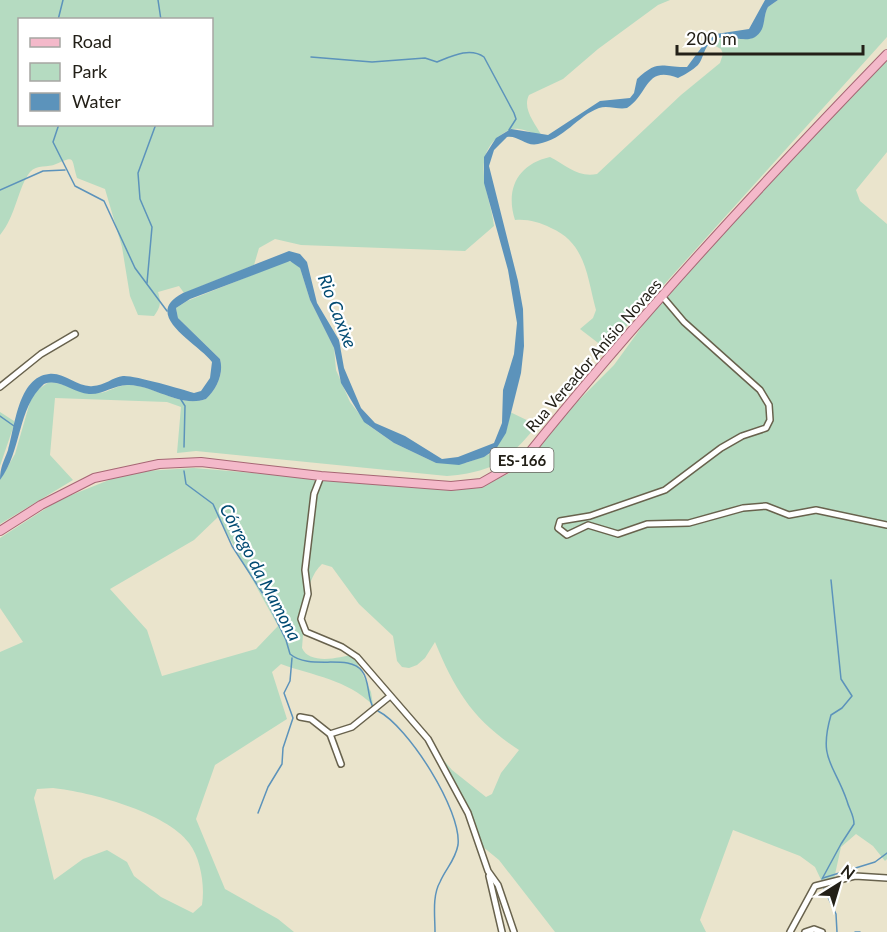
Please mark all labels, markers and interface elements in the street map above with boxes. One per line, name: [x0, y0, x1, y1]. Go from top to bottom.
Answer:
legend: [18, 18, 213, 126]
scale bar: [677, 18, 863, 56]
text: 200 m: [686, 27, 737, 49]
text: Road: [72, 30, 112, 52]
text: Park: [72, 60, 108, 82]
text: Water: [72, 90, 121, 112]
water label: Rio Caxixe: [314, 271, 362, 351]
street label: Rua Vereador Anísio Novaes: [521, 274, 665, 436]
road number: ES-166: [490, 448, 554, 472]
water label: Córrego da Mamona: [215, 499, 307, 645]
north arrow: [809, 854, 869, 914]
text: N: [838, 860, 859, 883]

